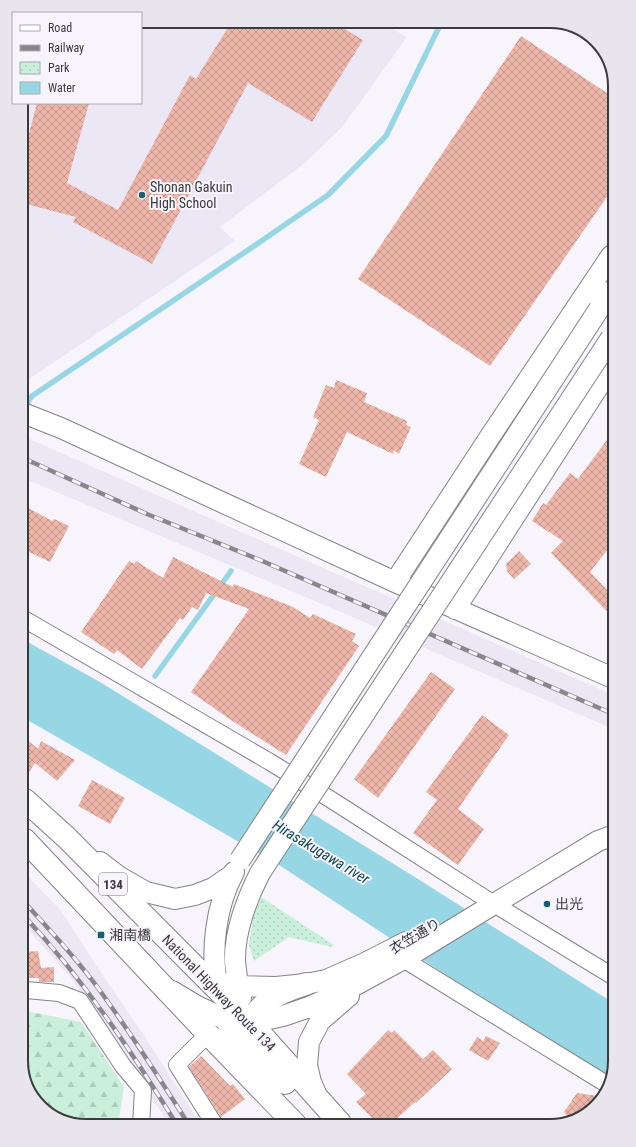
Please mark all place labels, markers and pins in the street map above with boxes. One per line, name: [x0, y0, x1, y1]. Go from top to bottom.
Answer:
place label: Shonan Gakuin High School: [150, 179, 233, 211]
marker: Shonan Gakuin High School: [137, 190, 147, 200]
place label: 出光: [555, 896, 583, 912]
marker: 出光: [542, 899, 552, 909]
place label: 湘南橋: [109, 927, 151, 943]
marker: 湘南橋: [96, 930, 106, 940]

